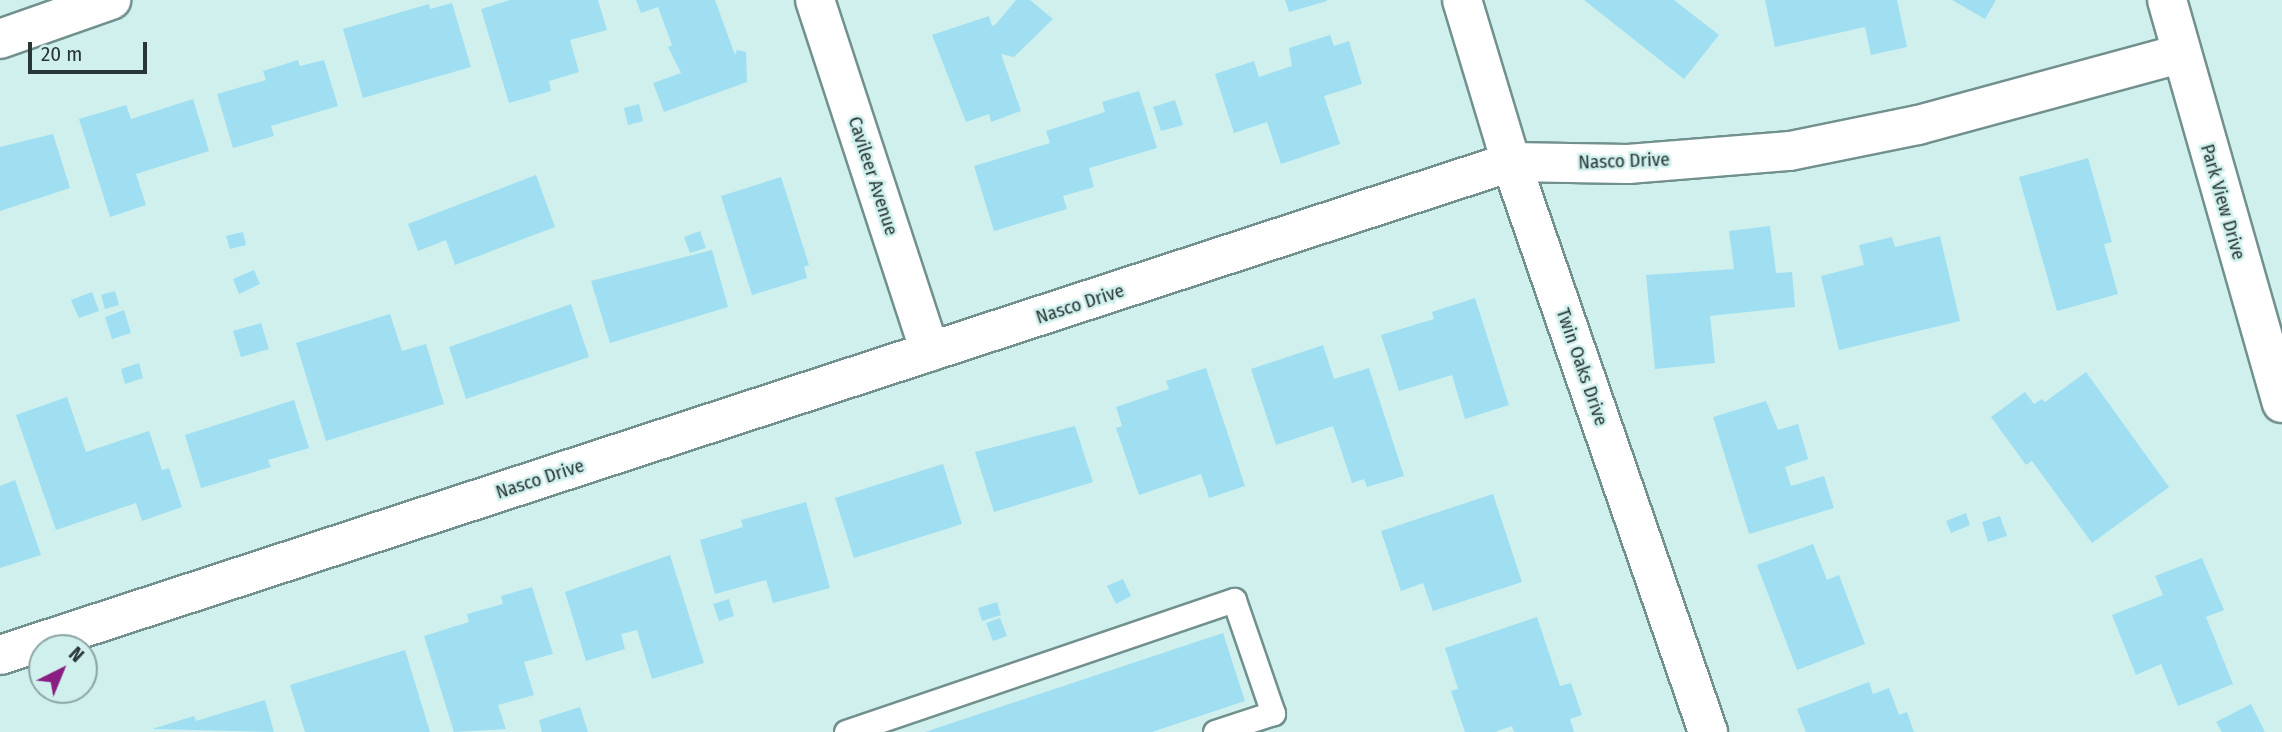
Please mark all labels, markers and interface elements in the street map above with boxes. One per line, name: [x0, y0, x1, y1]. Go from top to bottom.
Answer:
scale bar: [32, 28, 150, 72]
text: 20 m: [41, 41, 82, 67]
street label: Cavileer Avenue: [843, 114, 903, 238]
street label: Park View Drive: [2196, 142, 2250, 262]
street label: Nasco Drive: [1578, 148, 1670, 174]
street label: Nasco Drive: [1033, 279, 1127, 329]
street label: Twin Oaks Drive: [1551, 305, 1613, 429]
street label: Nasco Drive: [493, 454, 587, 504]
north arrow: [28, 634, 98, 704]
text: N: [64, 642, 88, 667]

